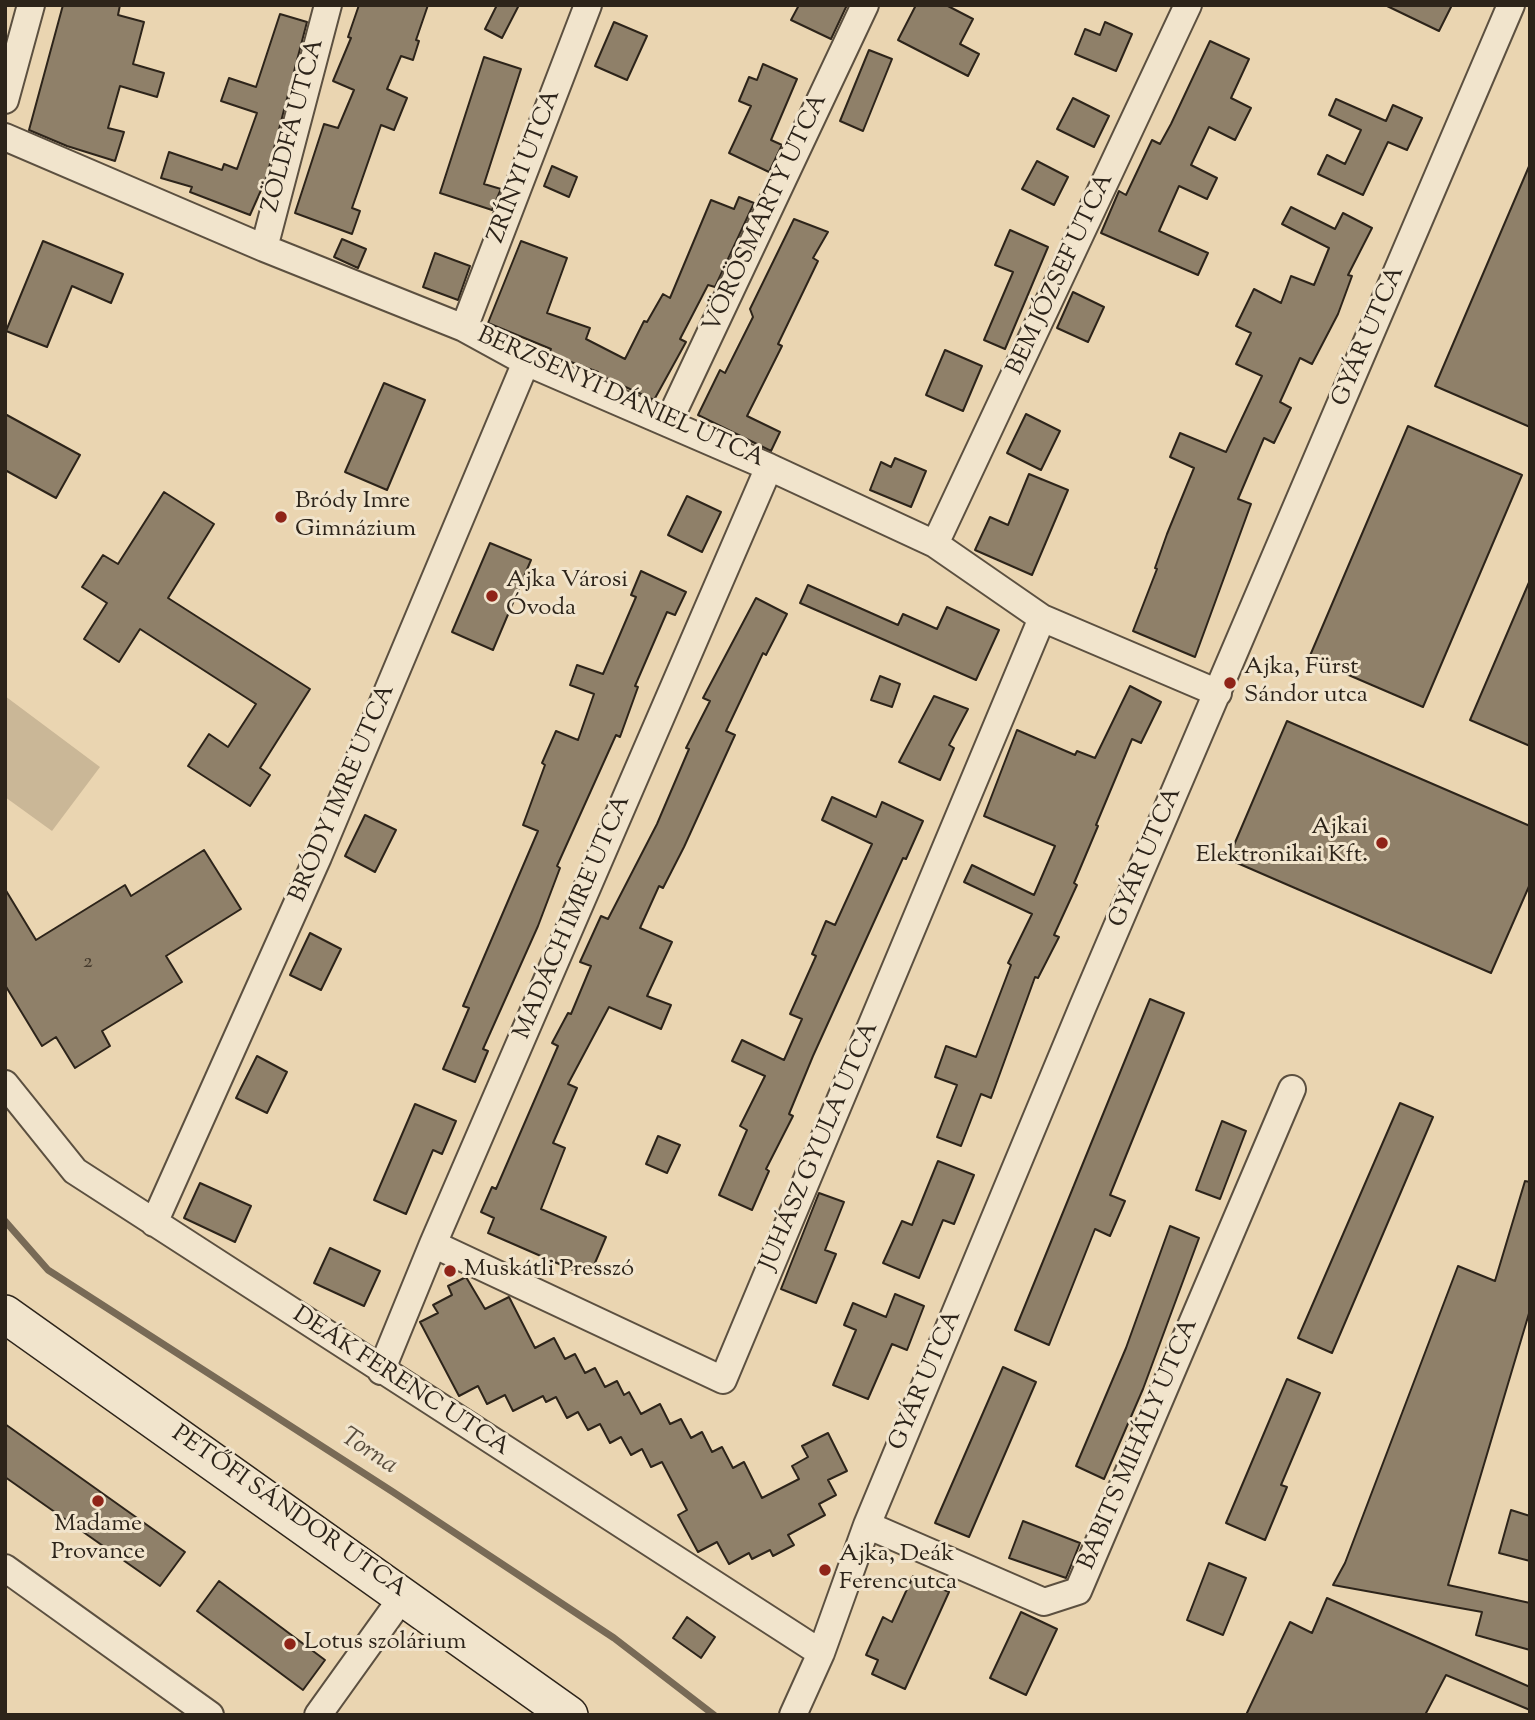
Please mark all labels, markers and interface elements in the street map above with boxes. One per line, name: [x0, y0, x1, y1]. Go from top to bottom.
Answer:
street label: ZÖLDFA UTCA: [258, 36, 332, 216]
street label: ZRÍNYI UTCA: [484, 86, 568, 248]
street label: VÖRÖSMARTY UTCA: [699, 90, 835, 338]
street label: BEM JÓZSEF UTCA: [1003, 170, 1121, 380]
street label: GYÁR UTCA: [1328, 263, 1412, 411]
street label: BERZSENYI DÁNIEL UTCA: [472, 323, 768, 475]
place label: Bródy Imre Gimnázium: [295, 489, 416, 545]
marker: Bródy Imre Gimnázium: [273, 509, 289, 525]
place label: Ajka Városi Óvoda: [506, 568, 628, 624]
marker: Ajka Városi Óvoda: [484, 588, 500, 604]
place label: Ajka, Fürst Sándor utca: [1244, 655, 1368, 711]
marker: Ajka, Fürst Sándor utca: [1222, 675, 1238, 691]
street label: BRÓDY IMRE UTCA: [285, 681, 403, 907]
street label: GYÁR UTCA: [1105, 784, 1189, 932]
street label: MADÁCH IMRE UTCA: [510, 792, 638, 1044]
place label: Ajkai Elektronikai Kft.: [1196, 815, 1368, 871]
marker: Ajkai Elektronikai Kft.: [1374, 835, 1390, 851]
house number: 2: [83, 950, 93, 976]
street label: JUHÁSZ GYULA UTCA: [756, 1018, 886, 1276]
place label: Muskátli Presszó: [464, 1257, 634, 1285]
marker: Muskátli Presszó: [442, 1263, 458, 1279]
street label: DEÁK FERENC UTCA: [286, 1302, 514, 1464]
street label: GYÁR UTCA: [885, 1307, 969, 1455]
street label: BABITS MIHÁLY UTCA: [1074, 1315, 1206, 1575]
street label: PETŐFI SÁNDOR UTCA: [165, 1421, 411, 1605]
water label: Torna: [333, 1423, 403, 1483]
marker: Madame Provance: [90, 1493, 106, 1509]
place label: Madame Provance: [51, 1512, 145, 1568]
place label: Ajka, Deák Ferenc utca: [839, 1542, 957, 1598]
marker: Ajka, Deák Ferenc utca: [817, 1562, 833, 1578]
place label: Lotus szolárium: [304, 1630, 466, 1658]
marker: Lotus szolárium: [282, 1636, 298, 1652]

